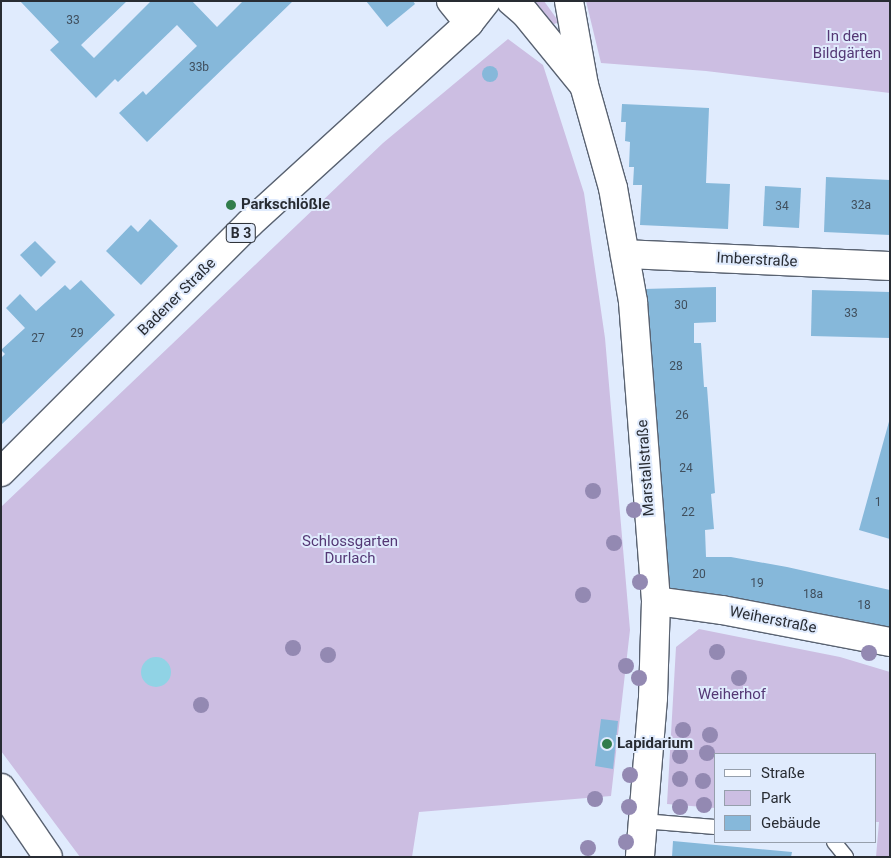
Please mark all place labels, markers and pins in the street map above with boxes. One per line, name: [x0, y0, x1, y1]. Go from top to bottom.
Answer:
place label: Parkschlößle: [241, 196, 330, 214]
marker: Parkschlößle: [225, 199, 237, 211]
place label: Lapidarium: [617, 735, 693, 753]
marker: Lapidarium: [601, 738, 613, 750]

